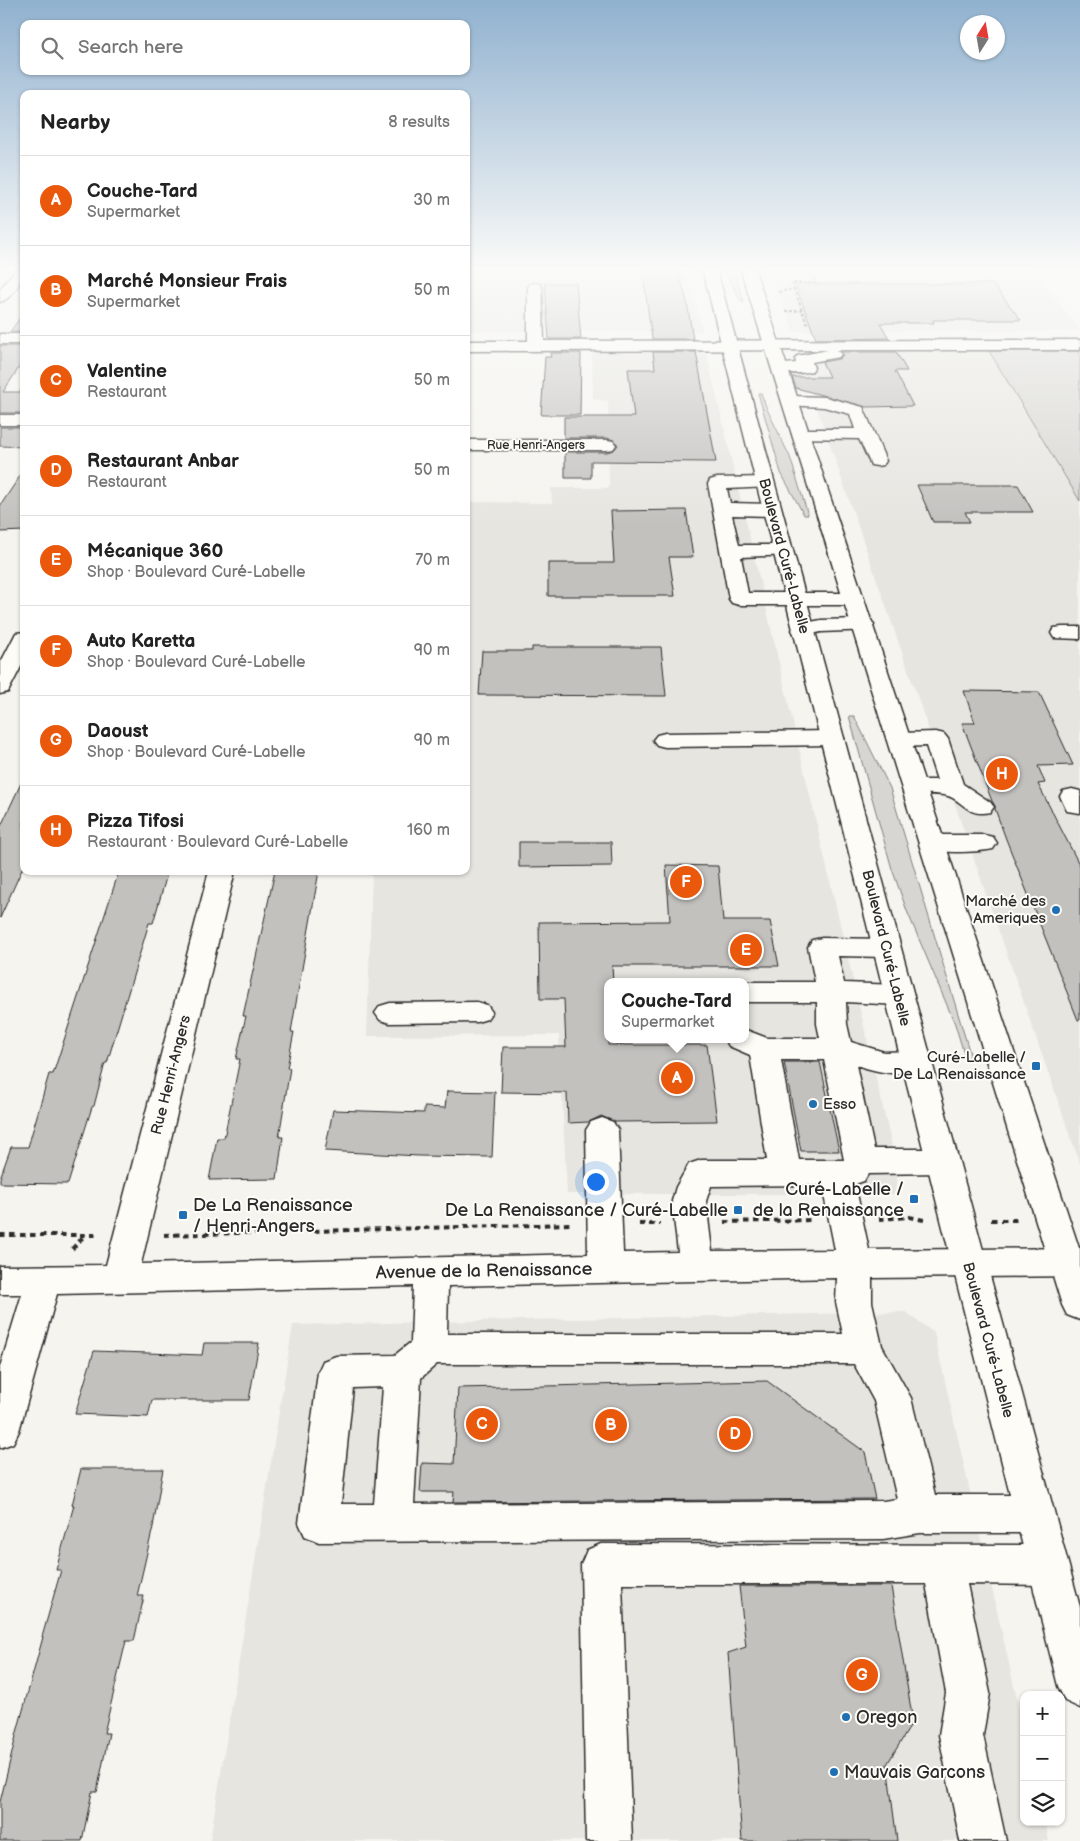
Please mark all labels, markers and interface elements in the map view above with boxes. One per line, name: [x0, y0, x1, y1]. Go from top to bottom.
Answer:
north arrow: [960, 15, 1005, 60]
search box: [20, 20, 470, 75]
icon: search: [38, 34, 66, 62]
text: Search here: [78, 36, 183, 59]
text: Nearby: [40, 110, 110, 135]
text: 8 results: [388, 113, 450, 132]
text: Couche-Tard: [87, 180, 198, 203]
text: A: [51, 191, 61, 210]
text: 30 m: [413, 191, 450, 210]
text: Supermarket: [87, 203, 180, 222]
text: Marché Monsieur Frais: [87, 270, 287, 293]
text: B: [50, 281, 62, 300]
text: 50 m: [414, 281, 450, 300]
text: Supermarket: [87, 293, 180, 312]
text: Valentine: [87, 360, 167, 383]
text: C: [50, 371, 62, 390]
text: 50 m: [414, 371, 450, 390]
text: Restaurant: [87, 383, 167, 402]
street label: Rue Henri-Angers: [487, 438, 585, 453]
text: Restaurant Anbar: [87, 450, 239, 473]
text: D: [50, 461, 62, 480]
text: 50 m: [414, 461, 450, 480]
text: Restaurant: [87, 473, 167, 492]
street label: Boulevard Curé-Labelle: [754, 476, 814, 636]
text: Mécanique 360: [87, 540, 223, 563]
text: E: [51, 551, 61, 570]
text: 70 m: [415, 551, 450, 570]
text: Shop · Boulevard Curé-Labelle: [87, 563, 306, 582]
text: Auto Karetta: [87, 630, 195, 653]
text: F: [51, 641, 61, 660]
text: 90 m: [414, 641, 450, 660]
text: Shop · Boulevard Curé-Labelle: [87, 653, 306, 672]
text: Daoust: [87, 720, 148, 743]
text: G: [50, 731, 62, 750]
text: 90 m: [414, 731, 450, 750]
text: Shop · Boulevard Curé-Labelle: [87, 743, 306, 762]
pin: H: [986, 755, 1018, 793]
text: Pizza Tifosi: [87, 810, 184, 833]
text: H: [50, 821, 62, 840]
text: 160 m: [407, 821, 450, 840]
text: Restaurant · Boulevard Curé-Labelle: [87, 833, 348, 852]
pin: F: [670, 863, 702, 901]
street label: Boulevard Curé-Labelle: [857, 868, 915, 1028]
place label: Marché des Ameriques: [965, 892, 1047, 928]
marker: Marché des Ameriques: [1050, 904, 1062, 916]
pin: E: [730, 931, 762, 969]
popup: [604, 978, 749, 1043]
text: Couche-Tard: [621, 990, 732, 1013]
street label: Rue Henri-Angers: [147, 1013, 195, 1137]
text: Supermarket: [621, 1013, 714, 1032]
place label: Curé-Labelle / De La Renaissance: [893, 1048, 1026, 1084]
pin: A: [661, 1059, 693, 1097]
marker: Curé-Labelle / De La Renaissance: [1030, 1060, 1042, 1072]
place label: Esso: [823, 1095, 856, 1114]
marker: Esso: [807, 1098, 819, 1110]
your location: [583, 1169, 609, 1195]
place label: Curé-Labelle / de la Renaissance: [753, 1179, 904, 1221]
marker: Curé-Labelle / de la Renaissance: [908, 1193, 920, 1205]
place label: De La Renaissance / Henri-Angers: [193, 1195, 353, 1237]
place label: De La Renaissance / Curé-Labelle: [445, 1200, 728, 1221]
marker: De La Renaissance / Curé-Labelle: [732, 1204, 744, 1216]
marker: De La Renaissance / Henri-Angers: [177, 1209, 189, 1221]
street label: Avenue de la Renaissance: [376, 1259, 593, 1283]
street label: Boulevard Curé-Labelle: [958, 1260, 1018, 1420]
pin: C: [466, 1405, 498, 1443]
pin: B: [595, 1406, 627, 1444]
pin: D: [719, 1415, 751, 1453]
pin: G: [846, 1656, 878, 1694]
map controls: [1020, 1691, 1065, 1826]
button: +: [1020, 1691, 1065, 1736]
place label: Oregon: [856, 1707, 917, 1728]
marker: Oregon: [840, 1711, 852, 1723]
button: −: [1020, 1736, 1065, 1781]
place label: Mauvais Garcons: [844, 1762, 985, 1783]
marker: Mauvais Garcons: [828, 1766, 840, 1778]
button: layers: [1020, 1781, 1065, 1826]

